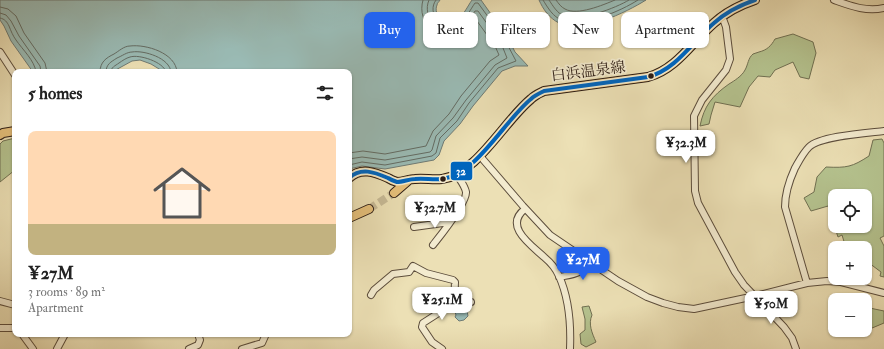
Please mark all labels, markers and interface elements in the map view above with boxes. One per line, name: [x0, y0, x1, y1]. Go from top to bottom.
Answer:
chip: Buy: [364, 12, 415, 48]
chip: Rent: [423, 12, 478, 48]
chip: Filters: [486, 12, 550, 48]
chip: New: [558, 12, 613, 48]
chip: Apartment: [621, 12, 709, 48]
street label: 白浜温泉線: [550, 57, 626, 85]
unlabelled marker: [646, 71, 656, 81]
icon: filters: [314, 82, 336, 104]
text: 5 homes: [28, 83, 82, 104]
pin: ¥32.3M: [653, 130, 719, 164]
text: ¥32.3M: [665, 135, 707, 151]
icon: home: [146, 157, 218, 229]
line badge: 32: [450, 161, 473, 181]
text: 32: [456, 165, 466, 178]
unlabelled marker: [438, 174, 448, 184]
map controls: [828, 189, 872, 337]
button: locate: [828, 189, 872, 233]
pin: ¥32.7M: [402, 195, 468, 229]
text: ¥32.7M: [414, 200, 456, 216]
button: +: [828, 241, 872, 285]
pin: ¥27M: [559, 247, 607, 281]
text: ¥27M: [566, 252, 600, 268]
text: ¥27M: [28, 263, 74, 284]
text: 3 rooms · 89 m²: [28, 284, 105, 300]
pin: ¥25.1M: [409, 287, 475, 321]
pin: ¥50M: [747, 291, 795, 325]
text: ¥25.1M: [421, 292, 463, 308]
button: −: [828, 293, 872, 337]
text: ¥50M: [754, 296, 788, 312]
text: Apartment: [28, 300, 84, 316]

